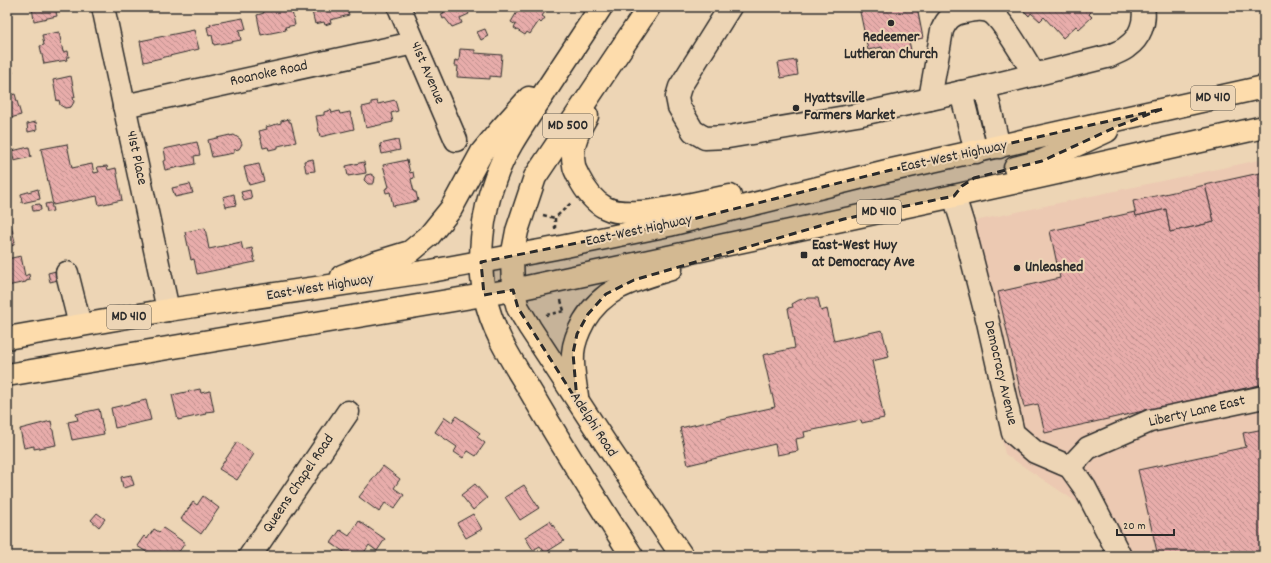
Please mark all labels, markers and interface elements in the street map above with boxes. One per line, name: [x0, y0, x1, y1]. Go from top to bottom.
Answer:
marker: Redeemer Lutheran Church: [886, 18, 896, 28]
place label: Redeemer Lutheran Church: [844, 27, 938, 66]
street label: 41st Avenue: [404, 38, 450, 108]
street label: Roanoke Road: [228, 55, 310, 93]
road number: MD 410: [1191, 86, 1235, 110]
place label: Hyattsville Farmers Market: [804, 88, 896, 127]
marker: Hyattsville Farmers Market: [791, 103, 801, 113]
road number: MD 500: [543, 114, 593, 138]
street label: 41st Place: [120, 129, 153, 187]
street label: East-West Highway: [899, 135, 1010, 179]
road number: MD 410: [857, 200, 901, 224]
street label: East-West Highway: [584, 209, 695, 253]
place label: East-West Hwy at Democracy Ave: [812, 235, 915, 274]
marker: East-West Hwy at Democracy Ave: [799, 250, 809, 260]
place label: Unleashed: [1025, 257, 1083, 279]
marker: Unleashed: [1012, 263, 1022, 273]
street label: East-West Highway: [265, 269, 376, 307]
road number: MD 410: [107, 305, 151, 329]
street label: Democracy Avenue: [977, 319, 1023, 428]
street label: Adelphi Road: [564, 388, 622, 462]
street label: Liberty Lane East: [1147, 390, 1248, 434]
street label: Queens Chapel Road: [258, 430, 340, 538]
scale bar: [1117, 511, 1174, 537]
text: 20 m: [1123, 518, 1146, 535]

